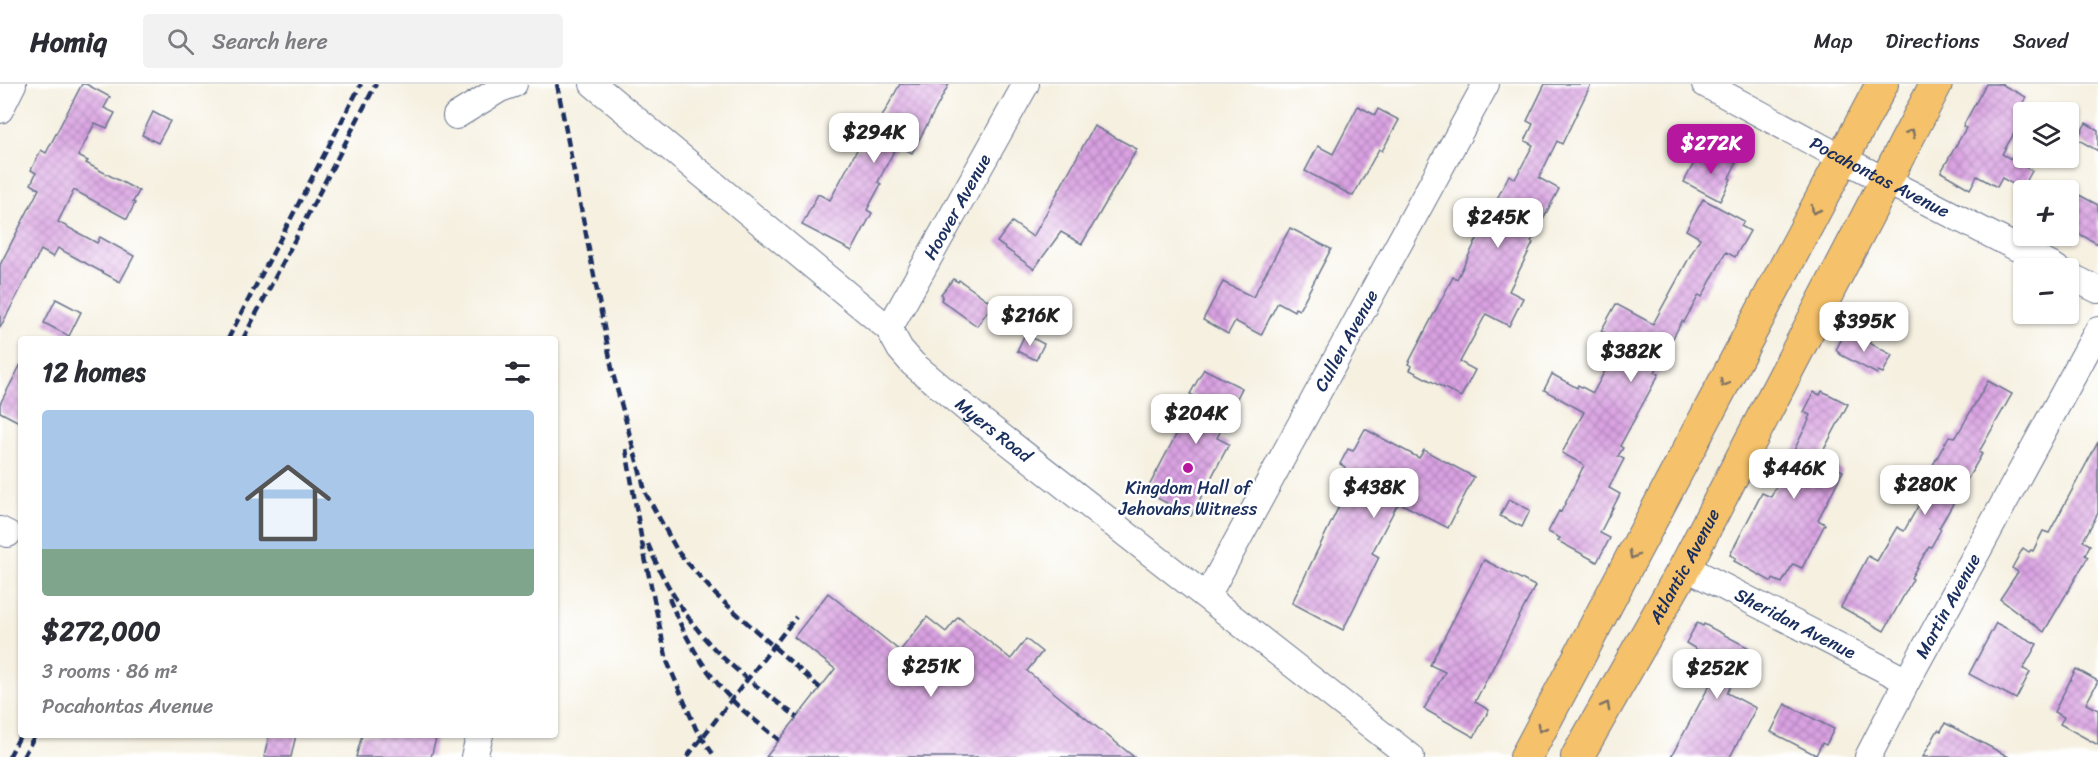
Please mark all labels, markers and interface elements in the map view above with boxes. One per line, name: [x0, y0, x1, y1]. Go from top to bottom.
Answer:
search box: [143, 14, 563, 68]
text: Homiq: [30, 17, 107, 66]
text: Search here: [212, 22, 328, 61]
text: Map: [1814, 22, 1852, 60]
text: Directions: [1885, 22, 1980, 60]
text: Saved: [2013, 22, 2068, 60]
icon: search: [164, 25, 197, 58]
map controls: [2013, 102, 2079, 324]
button: layers: [2013, 102, 2079, 168]
pin: $294K: [832, 113, 916, 164]
text: $294K: [843, 115, 905, 150]
pin: $272K: [1669, 124, 1753, 175]
text: $272K: [1681, 126, 1741, 161]
street label: Pocahontas Avenue: [1804, 127, 1955, 227]
one-way arrow: [1904, 128, 1915, 139]
street label: Hoover Avenue: [915, 147, 1000, 266]
button: +: [2013, 180, 2079, 246]
pin: $245K: [1456, 198, 1540, 249]
text: $245K: [1467, 200, 1529, 235]
one-way arrow: [1811, 204, 1822, 215]
button: −: [2013, 258, 2079, 324]
street label: Cullen Avenue: [1305, 283, 1387, 397]
pin: $216K: [988, 296, 1072, 347]
text: $216K: [1001, 298, 1059, 333]
pin: $395K: [1822, 302, 1906, 353]
text: $395K: [1833, 304, 1895, 339]
pin: $382K: [1589, 332, 1673, 383]
text: $382K: [1601, 334, 1661, 369]
text: 12 homes: [42, 349, 146, 395]
icon: filters: [501, 356, 534, 389]
one-way arrow: [1720, 377, 1731, 387]
street label: Myers Road: [948, 389, 1040, 472]
pin: $204K: [1154, 394, 1238, 445]
text: $204K: [1165, 396, 1227, 431]
icon: home: [234, 449, 342, 557]
pin: $446K: [1752, 449, 1836, 500]
text: $446K: [1763, 451, 1825, 486]
marker: Kingdom Hall of Jehovahs Witness: [1181, 461, 1195, 475]
pin: $280K: [1883, 465, 1967, 516]
text: $280K: [1894, 467, 1956, 502]
pin: $438K: [1332, 468, 1416, 519]
text: $438K: [1343, 470, 1405, 505]
place label: Kingdom Hall of Jehovahs Witness: [1118, 472, 1258, 525]
street label: Atlantic Avenue: [1639, 503, 1729, 631]
street label: Martin Avenue: [1906, 547, 1990, 664]
one-way arrow: [1629, 549, 1640, 559]
street label: Sheridan Avenue: [1729, 579, 1862, 668]
text: $272,000: [42, 608, 161, 654]
pin: $251K: [889, 647, 973, 698]
text: $251K: [902, 649, 960, 684]
pin: $252K: [1675, 649, 1759, 700]
text: $252K: [1687, 651, 1747, 686]
text: 3 rooms · 86 m²: [42, 654, 178, 689]
text: Pocahontas Avenue: [42, 689, 213, 724]
one-way arrow: [1599, 702, 1610, 712]
one-way arrow: [1537, 722, 1549, 733]

